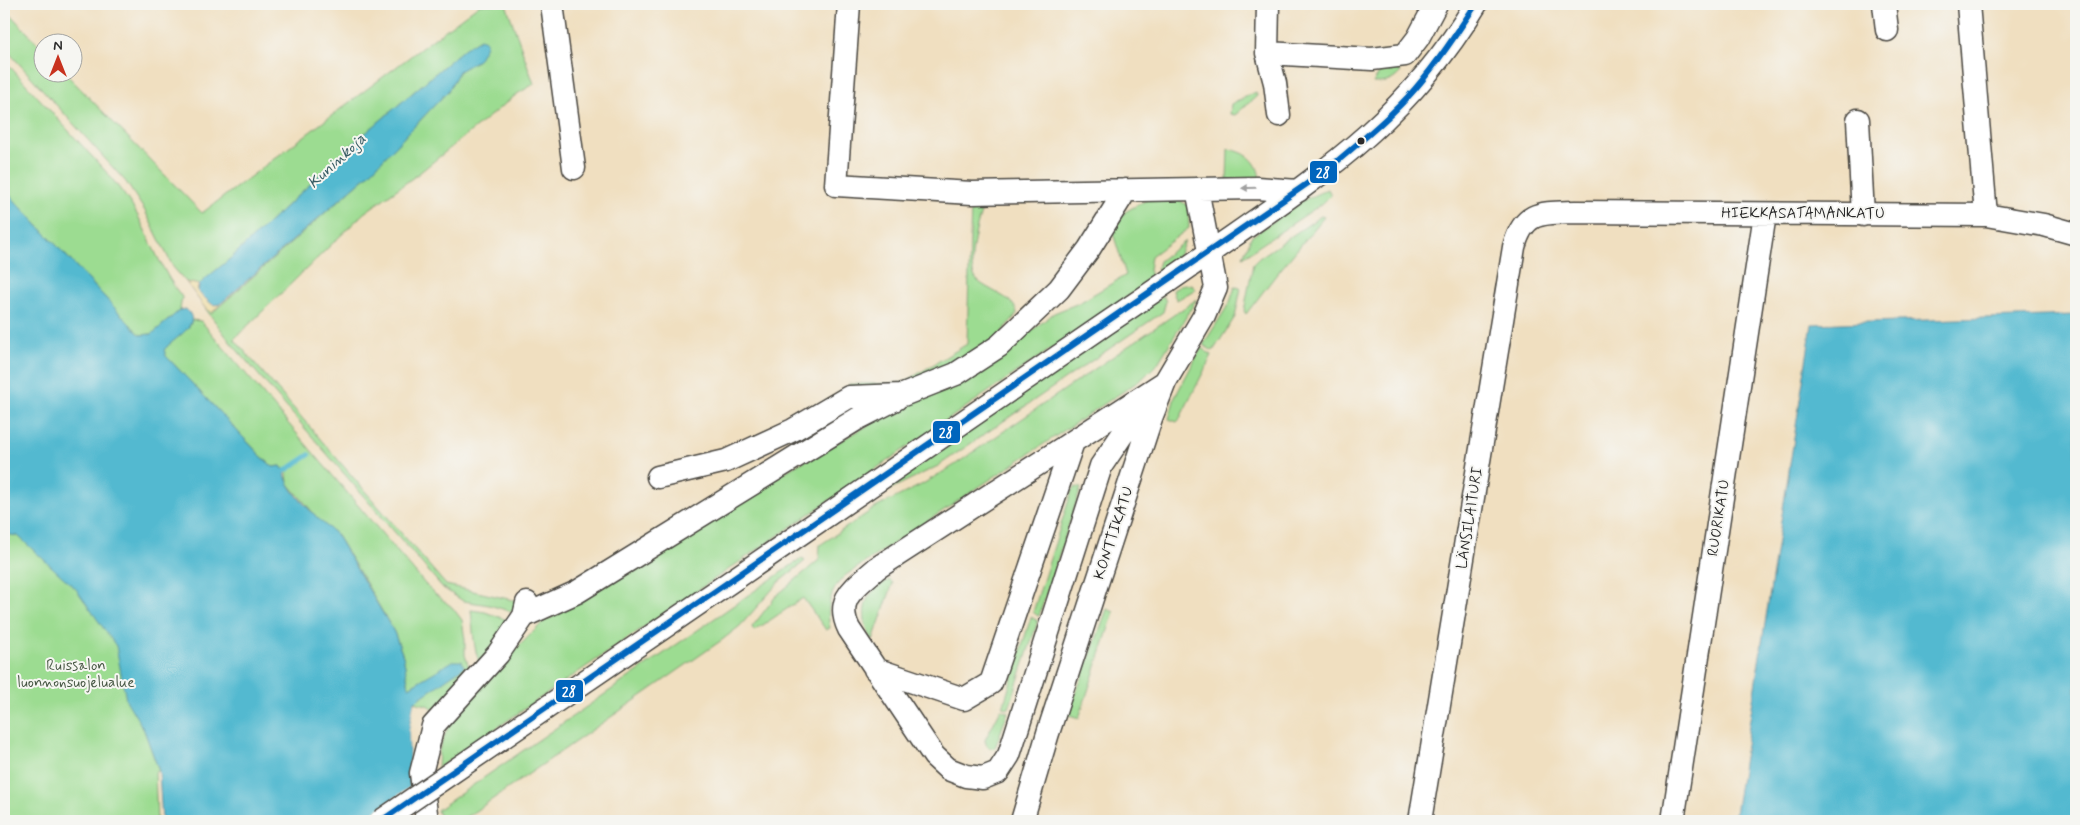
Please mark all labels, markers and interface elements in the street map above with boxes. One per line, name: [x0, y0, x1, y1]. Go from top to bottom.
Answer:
north arrow: [32, 32, 82, 82]
text: N: [53, 37, 63, 55]
water label: Kuninkoja: [303, 129, 371, 193]
unlabelled marker: [1356, 136, 1366, 146]
line badge: 28: [1309, 160, 1338, 184]
text: 28: [1316, 164, 1331, 182]
one-way arrow: [1241, 184, 1257, 192]
street label: HIEKKASATAMANKATU: [1721, 204, 1885, 224]
line badge: 28: [932, 420, 961, 444]
text: 28: [939, 424, 954, 442]
street label: LÄNSILAITURI: [1452, 465, 1488, 570]
street label: RUORIKATU: [1703, 478, 1735, 558]
street label: KONTTIKATU: [1090, 484, 1138, 582]
park label: Ruissalon luonnonsuojelualue: [17, 656, 135, 693]
line badge: 28: [555, 679, 584, 703]
text: 28: [562, 683, 577, 701]

